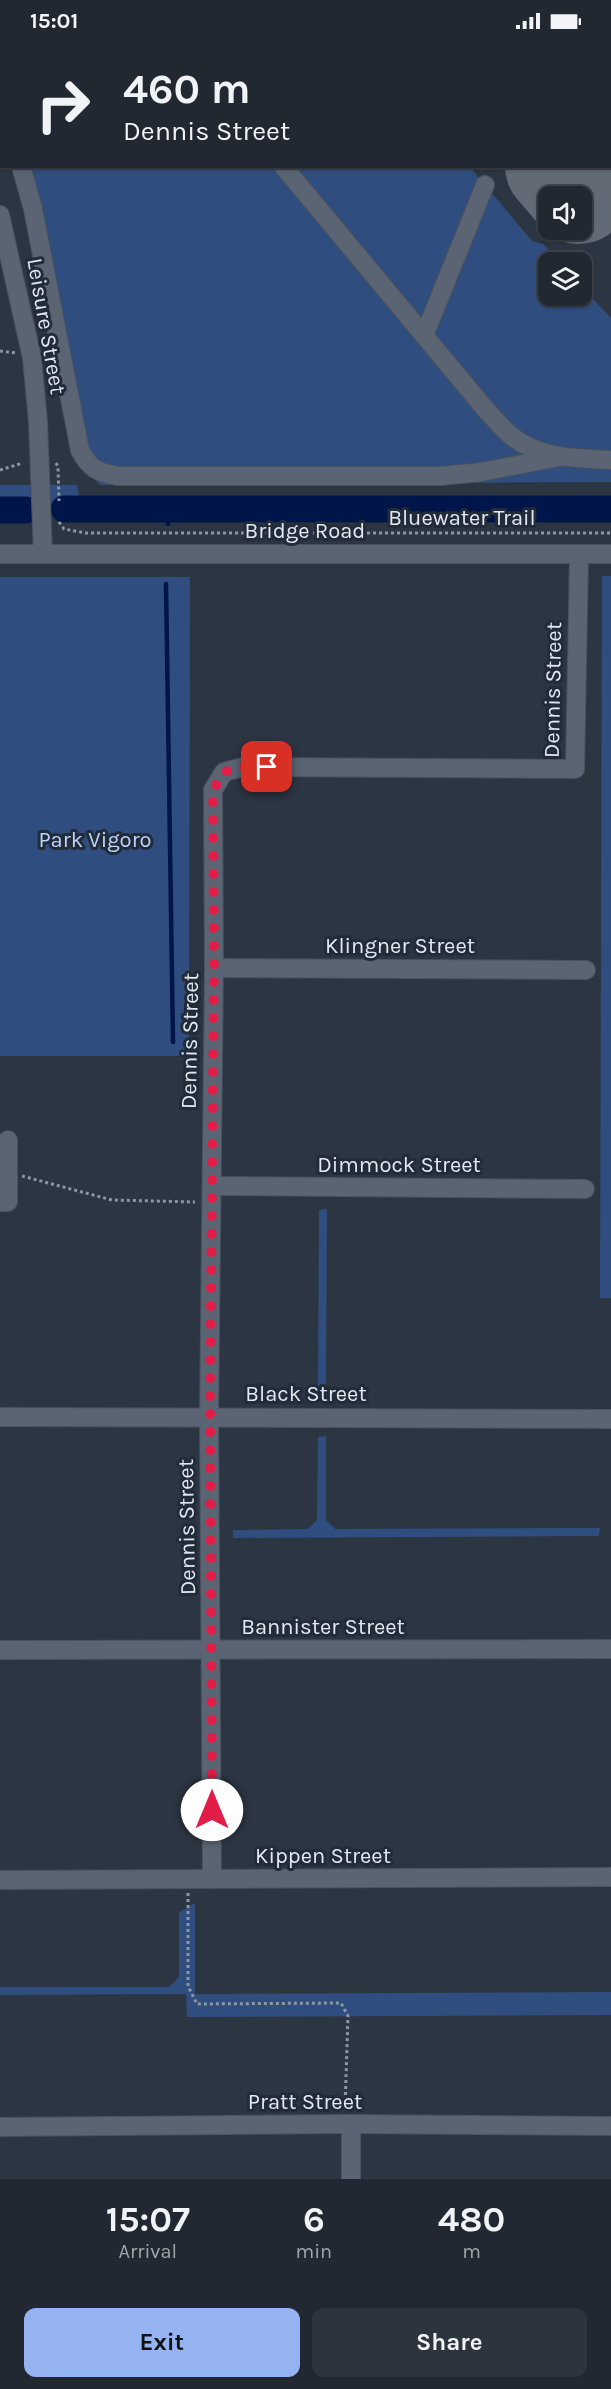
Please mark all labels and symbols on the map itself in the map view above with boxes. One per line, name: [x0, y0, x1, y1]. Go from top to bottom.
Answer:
street label: Leisure Street: [21, 256, 71, 396]
street label: Bluewater Trail: [388, 505, 536, 531]
street label: Bridge Road: [245, 518, 365, 544]
street label: Dennis Street: [539, 622, 567, 758]
pin: [241, 741, 292, 792]
park label: Park Vigoro: [38, 827, 152, 853]
street label: Klingner Street: [325, 933, 475, 959]
street label: Dennis Street: [176, 973, 204, 1109]
street label: Dimmock Street: [317, 1152, 481, 1178]
street label: Black Street: [245, 1381, 367, 1407]
street label: Dennis Street: [173, 1459, 201, 1595]
street label: Bannister Street: [241, 1614, 405, 1640]
position arrow: [180, 1778, 244, 1842]
street label: Kippen Street: [255, 1843, 391, 1869]
street label: Pratt Street: [248, 2089, 362, 2115]

